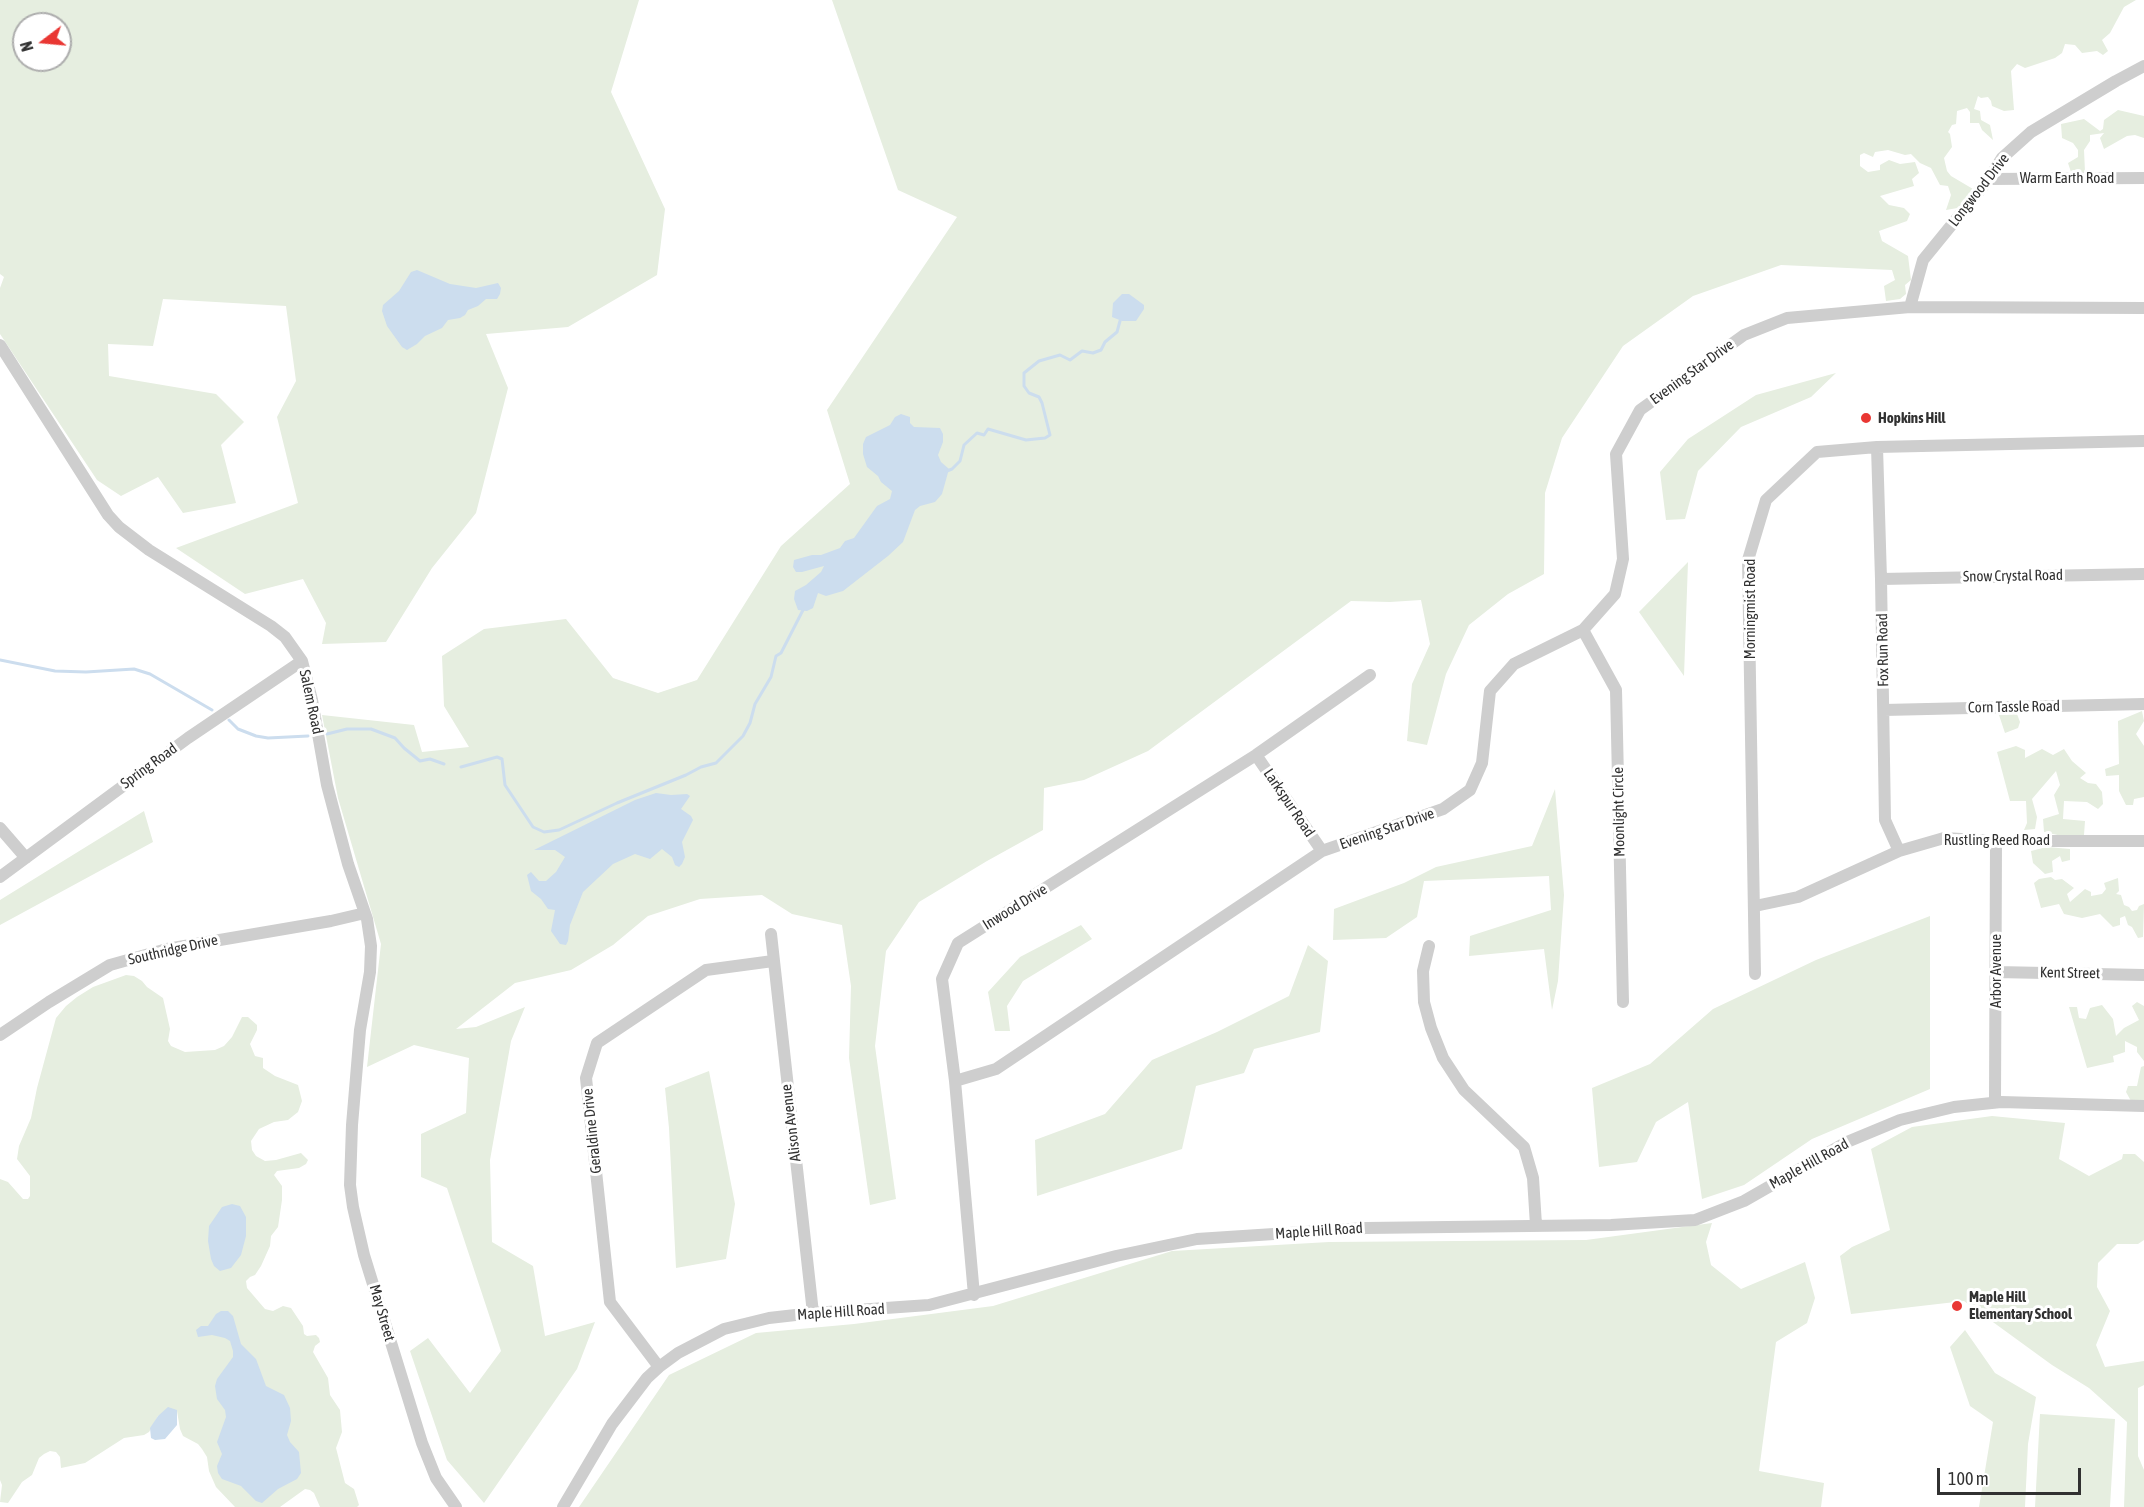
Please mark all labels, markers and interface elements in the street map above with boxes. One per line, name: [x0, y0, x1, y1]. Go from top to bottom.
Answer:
north arrow: [12, 12, 72, 72]
text: N: [17, 39, 37, 53]
street label: Longwood Drive: [1945, 150, 2013, 230]
street label: Warm Earth Road: [2020, 169, 2114, 187]
street label: Evening Star Drive: [1647, 336, 1737, 408]
place label: Hopkins Hill: [1878, 409, 1946, 427]
marker: Hopkins Hill: [1859, 411, 1873, 425]
street label: Morningmist Road: [1741, 559, 1759, 659]
street label: Snow Crystal Road: [1963, 566, 2063, 586]
street label: Fox Run Road: [1873, 613, 1893, 687]
street label: Salem Road: [295, 668, 327, 736]
street label: Corn Tassle Road: [1968, 697, 2060, 717]
street label: Spring Road: [117, 739, 181, 793]
street label: Larkspur Road: [1260, 765, 1318, 841]
street label: Moonlight Circle: [1609, 767, 1629, 857]
street label: Evening Star Drive: [1337, 804, 1437, 854]
street label: Rustling Reed Road: [1944, 831, 2050, 849]
street label: Inwood Drive: [980, 880, 1050, 934]
street label: Southridge Drive: [126, 931, 220, 969]
street label: Arbor Avenue: [1987, 934, 2005, 1008]
street label: Kent Street: [2040, 963, 2100, 983]
street label: Alison Avenue: [777, 1083, 805, 1163]
street label: Geraldine Drive: [579, 1088, 605, 1174]
street label: Maple Hill Road: [1766, 1135, 1852, 1193]
street label: Maple Hill Road: [1275, 1219, 1363, 1243]
street label: May Street: [365, 1283, 399, 1343]
place label: Maple Hill Elementary School: [1969, 1288, 2072, 1323]
marker: Maple Hill Elementary School: [1950, 1299, 1964, 1313]
street label: Maple Hill Road: [797, 1300, 885, 1324]
scale bar: [1940, 1456, 2084, 1494]
text: 100 m: [1948, 1468, 1989, 1489]

